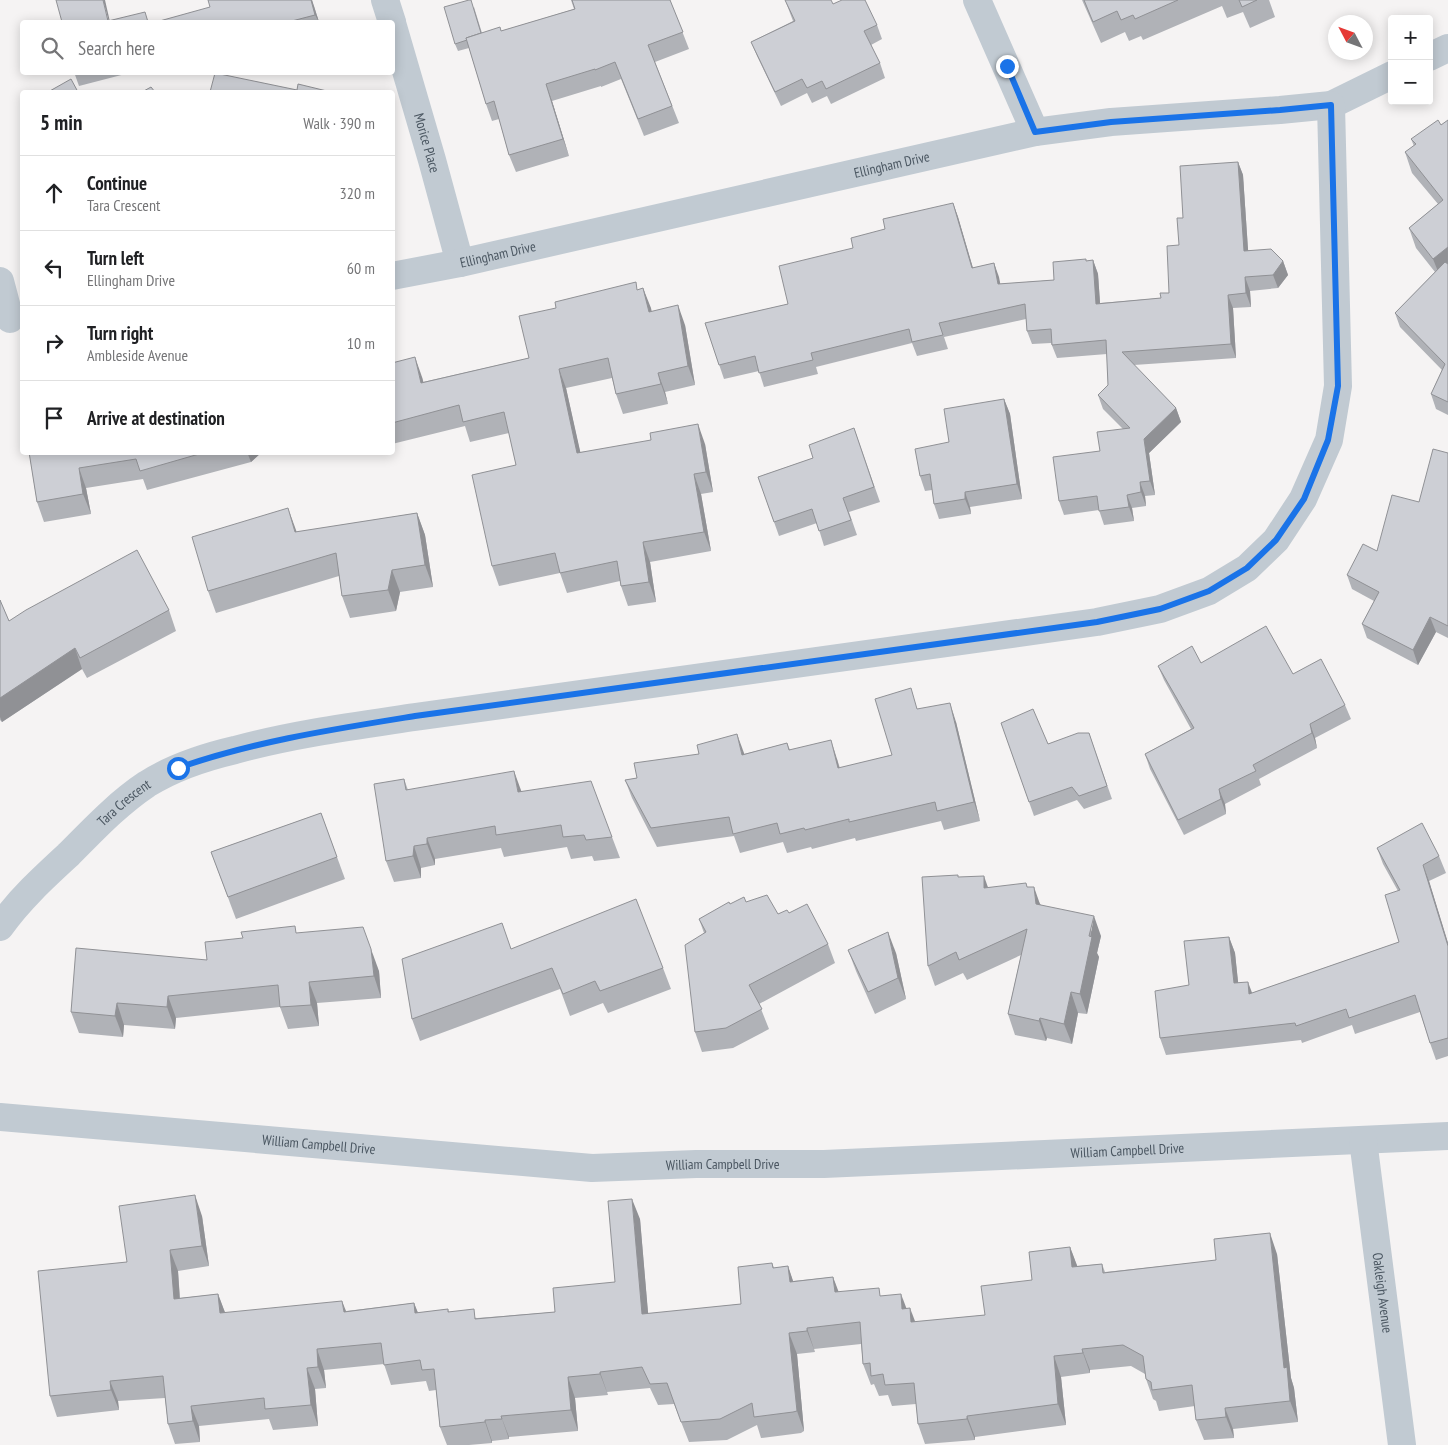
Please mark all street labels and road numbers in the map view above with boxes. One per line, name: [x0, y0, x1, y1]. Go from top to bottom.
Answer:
street label: Morice Place: [410, 111, 444, 175]
street label: Ellingham Drive: [852, 147, 932, 182]
street label: Ellingham Drive: [458, 237, 538, 272]
street label: Tara Crescent: [93, 775, 154, 830]
street label: William Campbell Drive: [261, 1131, 376, 1158]
street label: William Campbell Drive: [1070, 1139, 1185, 1162]
street label: William Campbell Drive: [666, 1155, 780, 1174]
street label: Oakleigh Avenue: [1368, 1251, 1397, 1334]

